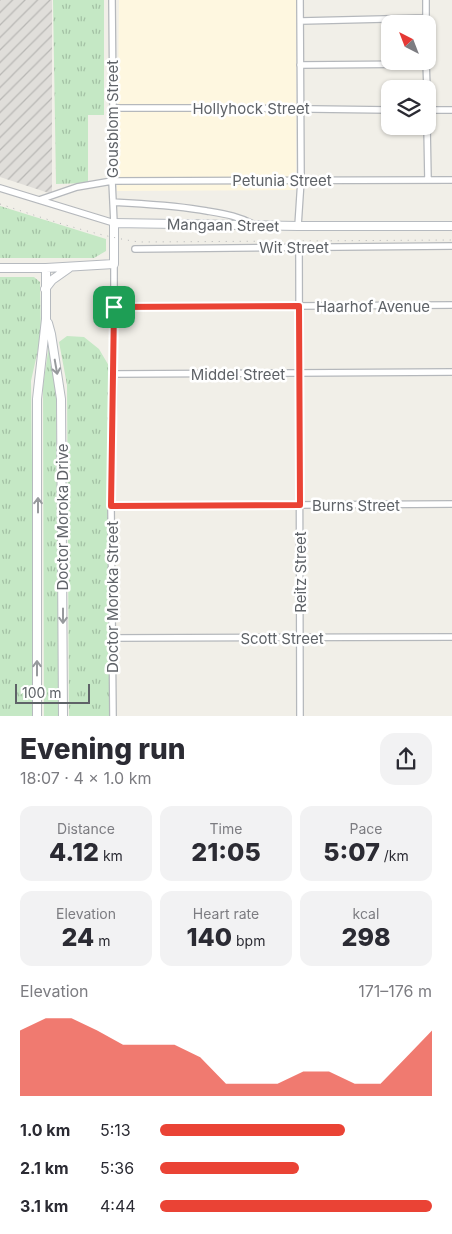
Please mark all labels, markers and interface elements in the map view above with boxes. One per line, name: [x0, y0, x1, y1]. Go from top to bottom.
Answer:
north arrow: [381, 15, 436, 70]
map controls: [381, 15, 436, 135]
street label: Gousblom Street: [103, 60, 122, 178]
button: layers: [381, 80, 436, 135]
street label: Hollyhock Street: [192, 99, 310, 118]
street label: Petunia Street: [232, 171, 332, 190]
street label: Mangaan Street: [167, 215, 279, 235]
street label: Wit Street: [259, 238, 329, 257]
pin: [93, 286, 135, 328]
icon: arrive: [100, 293, 128, 321]
street label: Haarhof Avenue: [316, 297, 430, 316]
one-way arrow: [52, 358, 62, 374]
street label: Middel Street: [191, 365, 285, 384]
street label: Doctor Moroka Drive: [53, 443, 72, 591]
street label: Burns Street: [312, 496, 400, 515]
one-way arrow: [33, 498, 42, 514]
street label: Doctor Moroka Street: [103, 521, 122, 673]
street label: Reitz Street: [291, 531, 310, 613]
one-way arrow: [58, 608, 67, 624]
street label: Scott Street: [240, 629, 324, 648]
one-way arrow: [32, 660, 42, 676]
scale bar: [15, 682, 90, 705]
text: 100 m: [22, 684, 62, 701]
text: Evening run: [20, 732, 186, 766]
button: share: [380, 733, 432, 785]
text: 18:07 · 4 × 1.0 km: [20, 768, 151, 788]
text: Distance: [57, 820, 115, 837]
text: Time: [210, 820, 242, 837]
text: Pace: [350, 820, 382, 837]
text: 4.12: [49, 837, 99, 867]
text: 21:05: [191, 837, 261, 867]
text: 5:07: [323, 837, 380, 867]
text: km: [99, 847, 123, 864]
text: /km: [380, 847, 409, 864]
text: Elevation: [56, 905, 116, 922]
text: Heart rate: [193, 905, 259, 922]
text: kcal: [353, 905, 379, 922]
text: 24: [62, 922, 94, 952]
text: 140: [187, 922, 232, 952]
text: 298: [341, 922, 391, 952]
text: m: [94, 932, 110, 949]
text: bpm: [232, 932, 265, 949]
text: Elevation: [20, 981, 89, 1001]
text: 171–176 m: [358, 981, 432, 1001]
text: 1.0 km: [20, 1120, 70, 1140]
text: 5:13: [100, 1120, 131, 1140]
text: 2.1 km: [20, 1158, 69, 1178]
text: 5:36: [100, 1158, 134, 1178]
text: 3.1 km: [20, 1196, 68, 1216]
text: 4:44: [100, 1196, 136, 1216]

